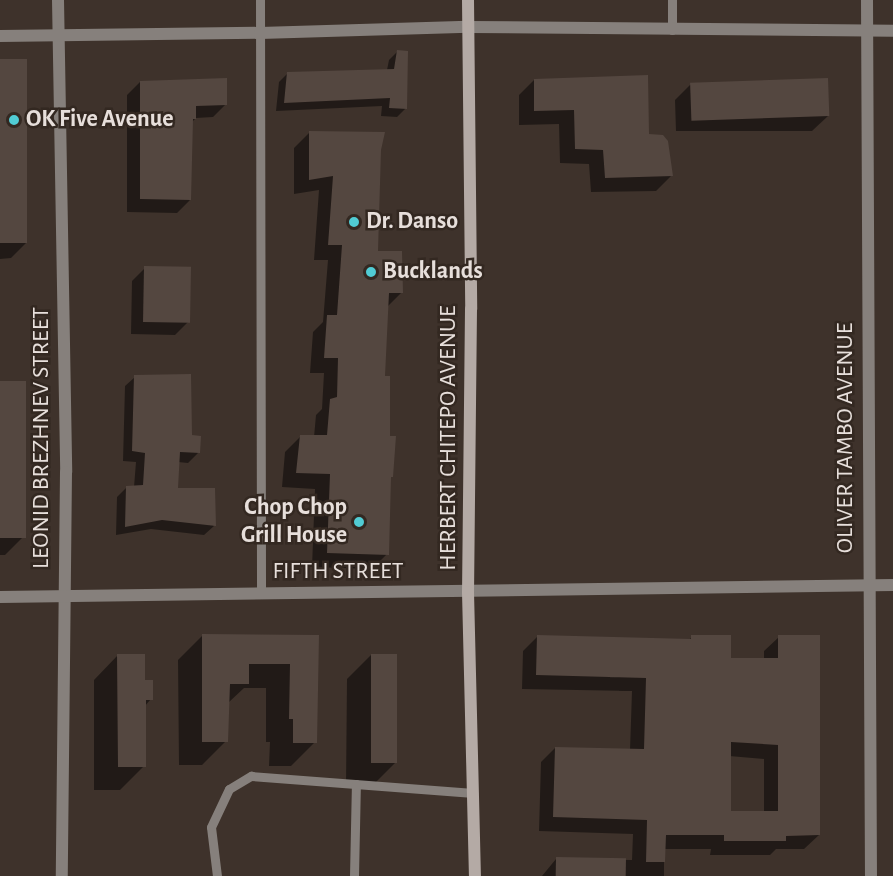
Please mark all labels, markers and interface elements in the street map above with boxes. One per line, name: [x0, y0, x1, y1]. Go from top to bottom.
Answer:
place label: OK Five Avenue: [26, 106, 174, 134]
marker: OK Five Avenue: [7, 113, 21, 127]
place label: Dr. Danso: [366, 208, 458, 236]
marker: Dr. Danso: [347, 215, 361, 229]
place label: Bucklands: [383, 258, 483, 286]
marker: Bucklands: [364, 265, 378, 279]
street label: HERBERT CHITEPO AVENUE: [435, 305, 463, 571]
street label: LEONID BREZHNEV STREET: [28, 307, 56, 569]
street label: OLIVER TAMBO AVENUE: [832, 323, 860, 553]
place label: Chop Chop Grill House: [241, 494, 347, 550]
marker: Chop Chop Grill House: [352, 515, 366, 529]
street label: FIFTH STREET: [273, 558, 403, 586]

